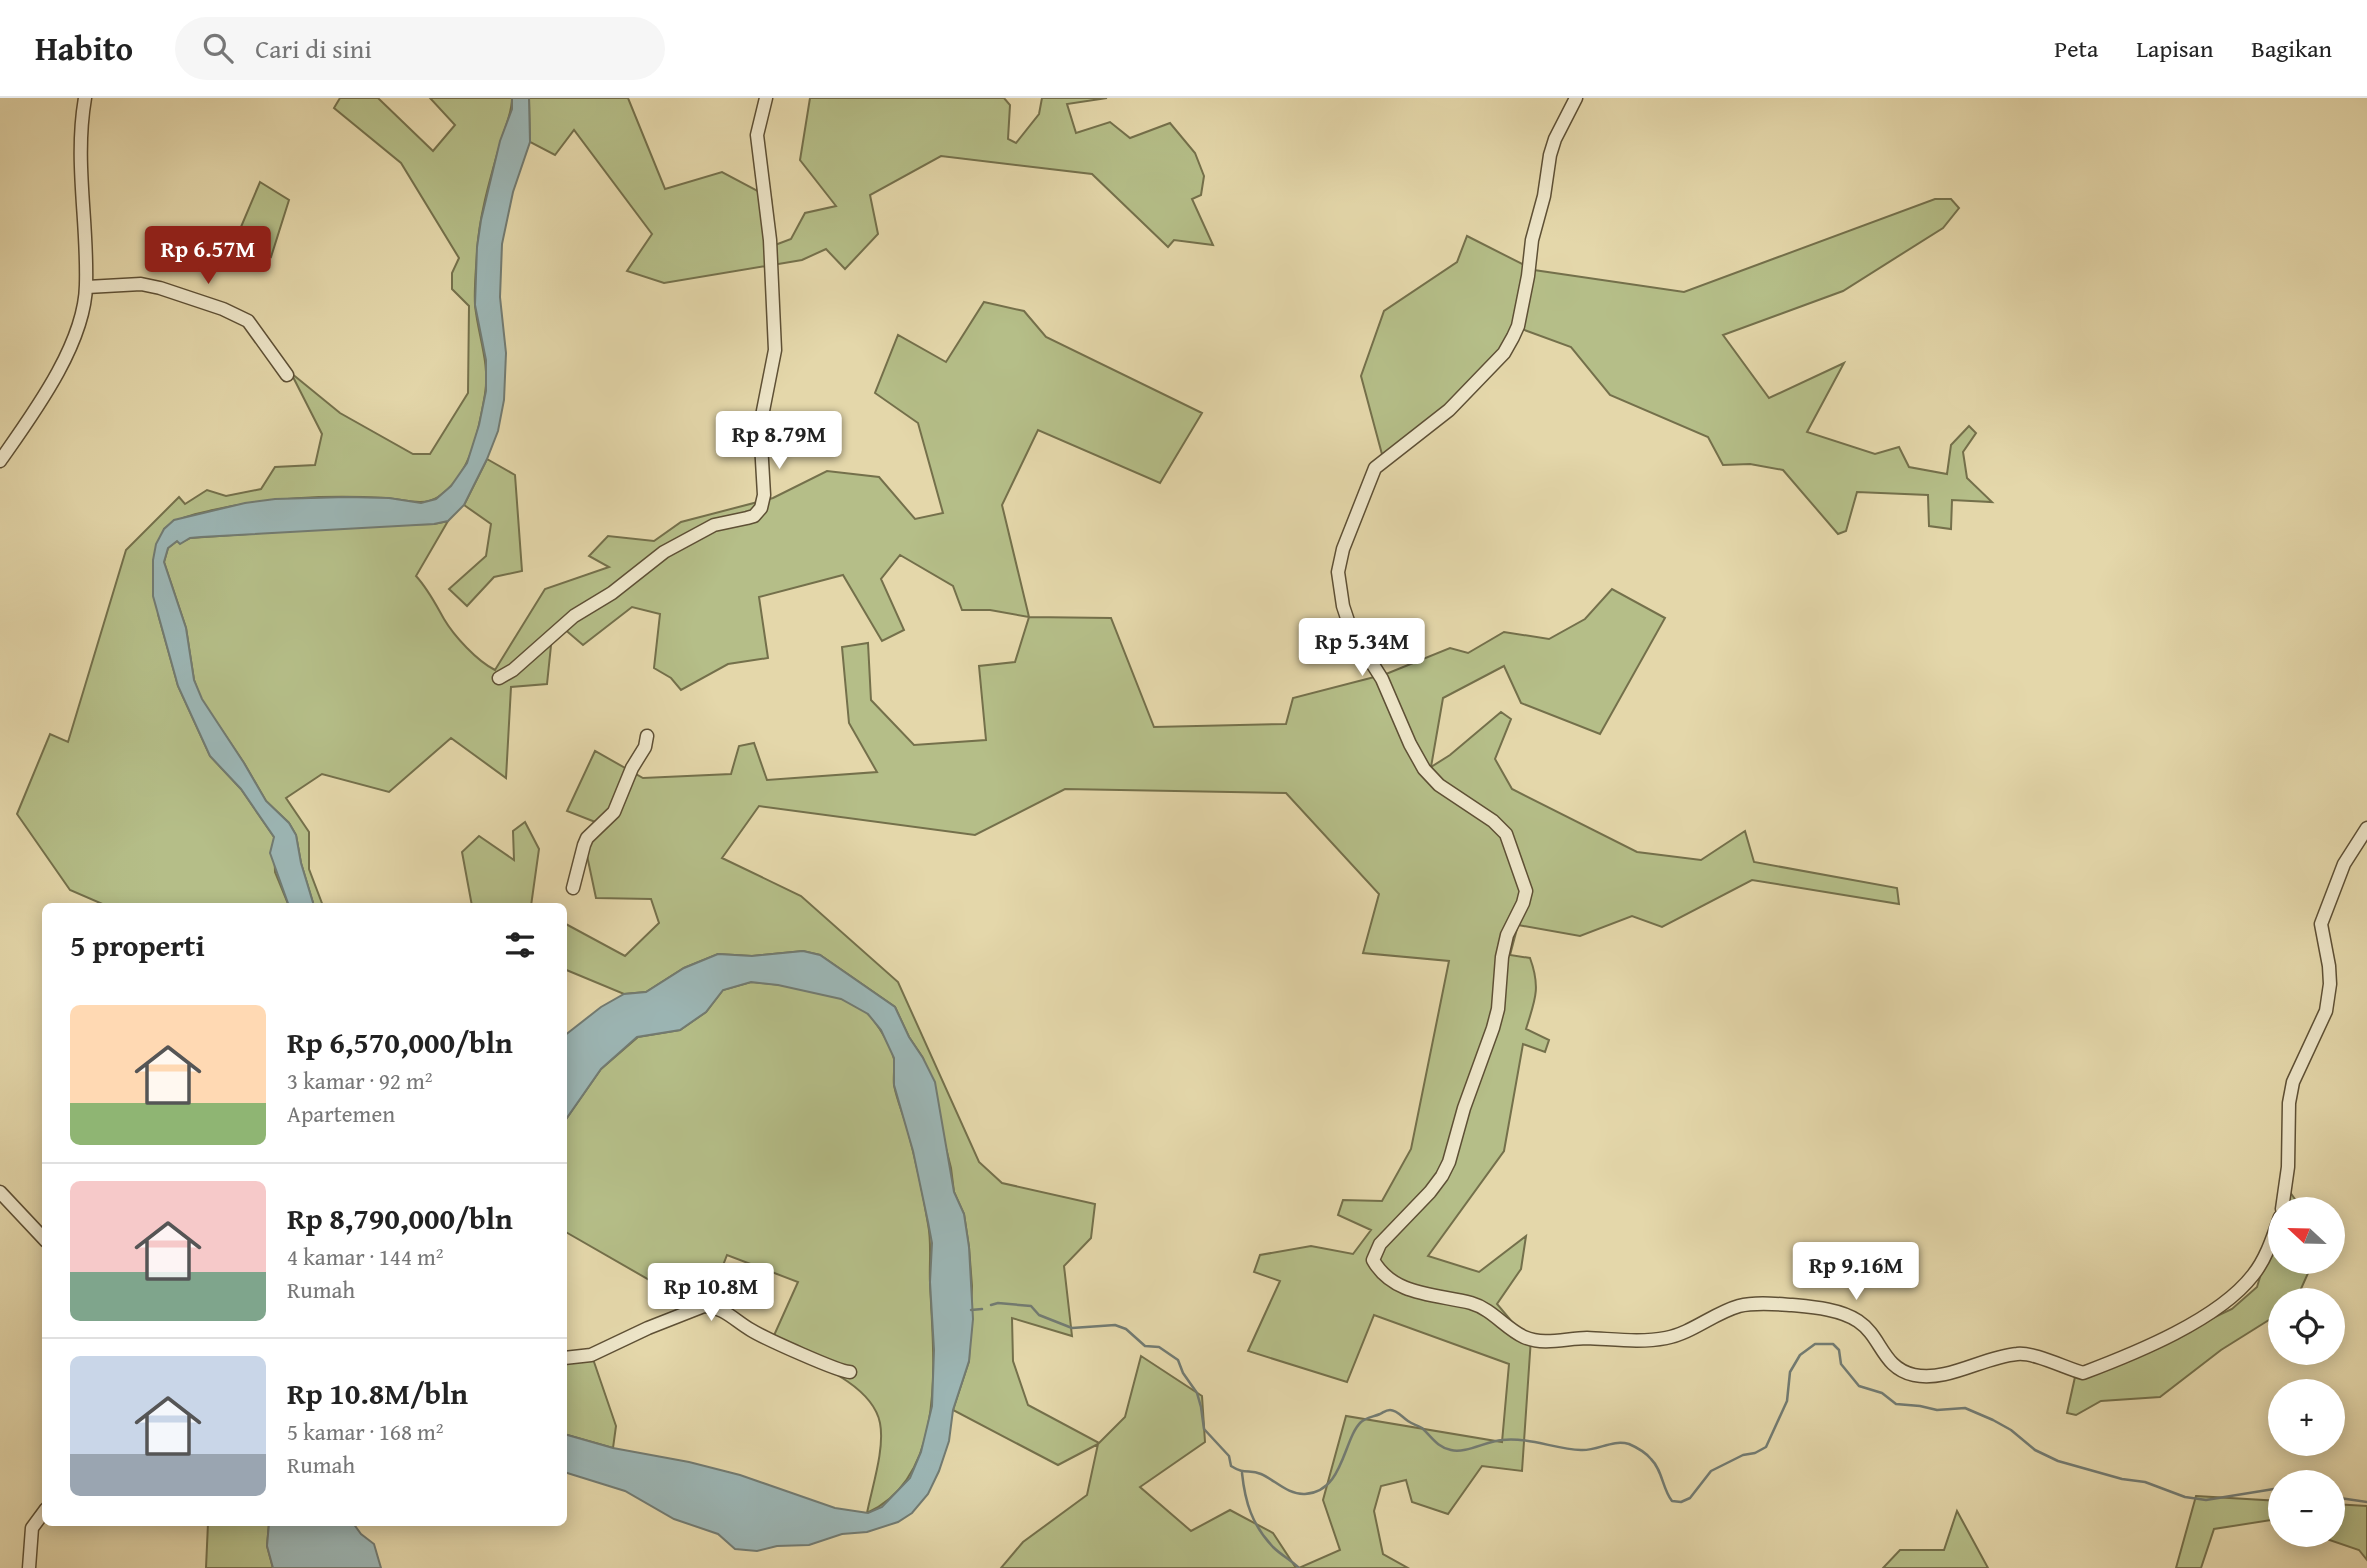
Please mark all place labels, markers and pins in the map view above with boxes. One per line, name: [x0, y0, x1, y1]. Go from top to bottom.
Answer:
pin: Rp 6.57M: [136, 226, 280, 286]
pin: Rp 8.79M: [707, 412, 851, 471]
pin: Rp 5.34M: [1290, 618, 1434, 678]
pin: Rp 9.16M: [1784, 1242, 1928, 1302]
pin: Rp 10.8M: [639, 1264, 783, 1323]

